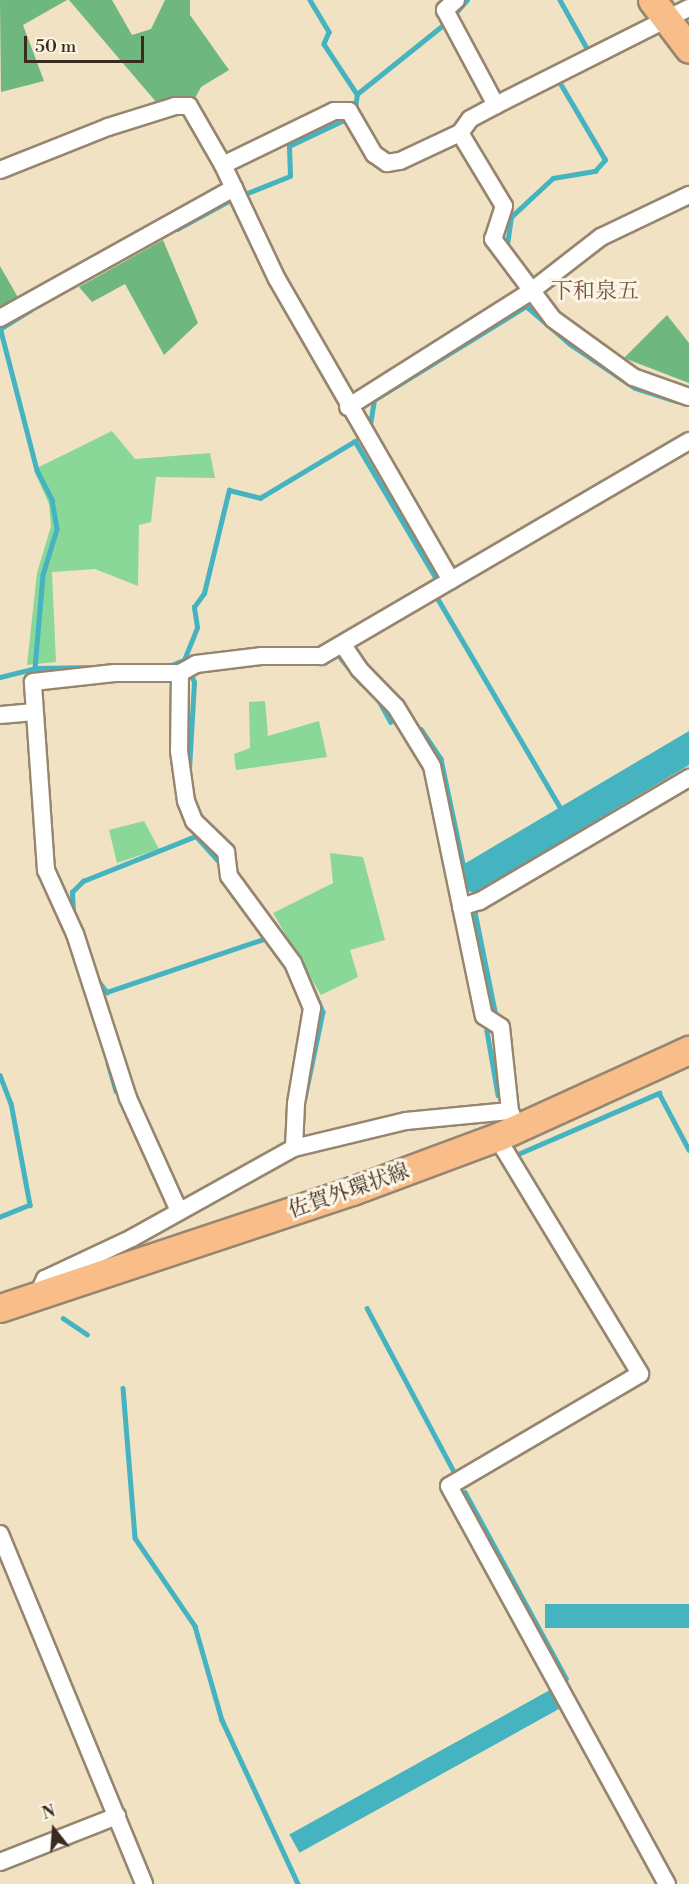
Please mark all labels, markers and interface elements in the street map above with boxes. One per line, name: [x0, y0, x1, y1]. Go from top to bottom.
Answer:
scale bar: [27, 24, 147, 62]
text: 50 m: [35, 35, 76, 58]
district label: 下和泉五: [551, 279, 639, 305]
street label: 佐賀外環状線: [285, 1159, 413, 1223]
north arrow: [24, 1800, 84, 1860]
text: N: [40, 1801, 58, 1824]

